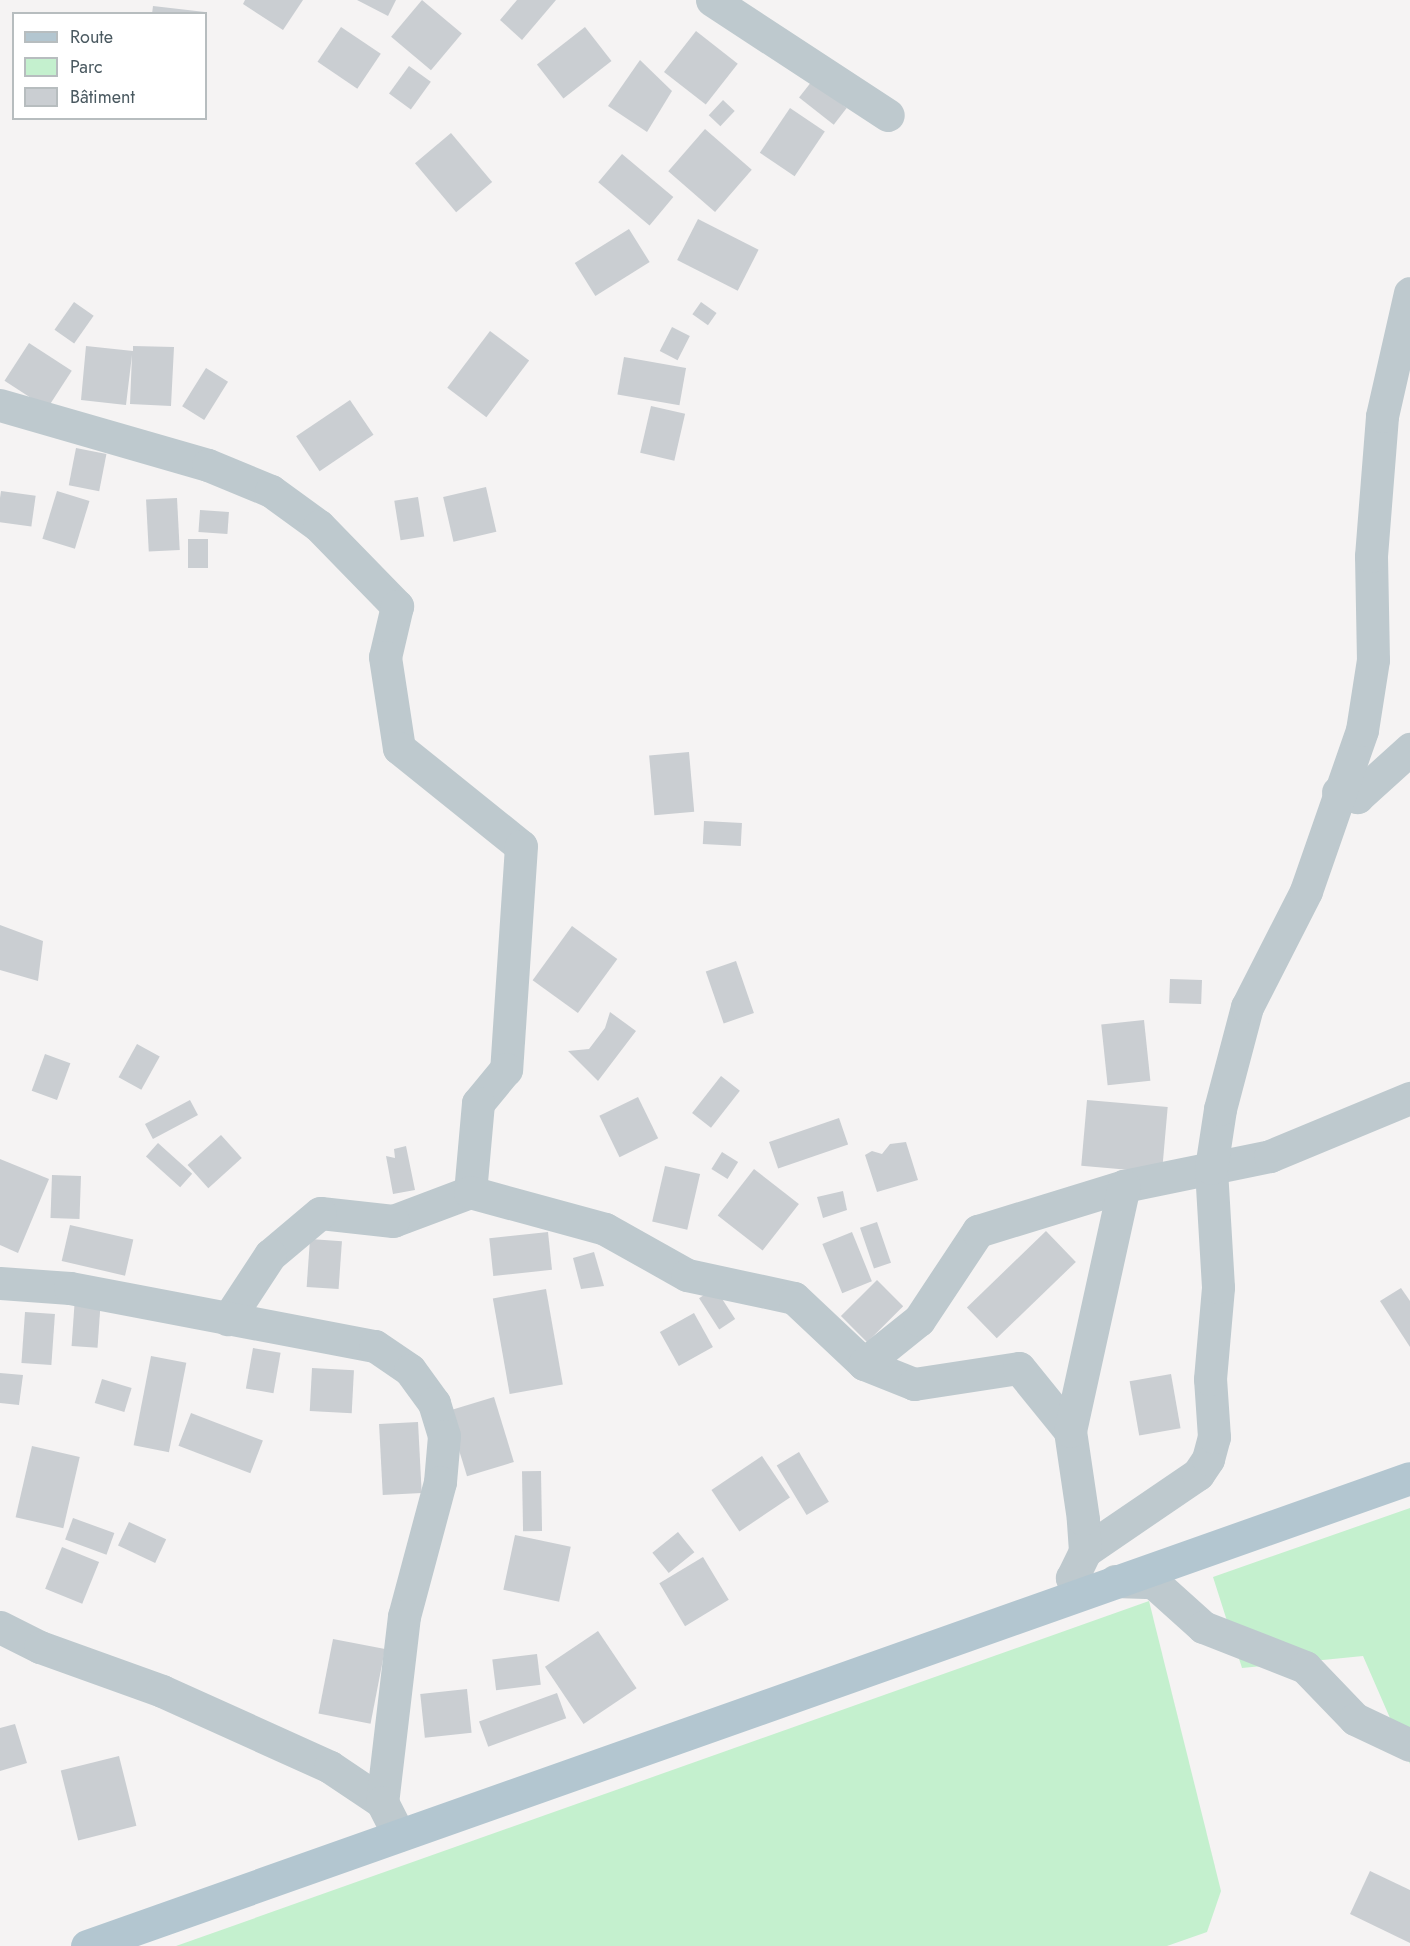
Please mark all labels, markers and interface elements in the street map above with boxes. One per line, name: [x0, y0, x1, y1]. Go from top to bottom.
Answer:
legend: [12, 12, 207, 120]
text: Route: [70, 24, 113, 50]
text: Parc: [70, 54, 103, 80]
text: Bâtiment: [70, 84, 135, 110]

